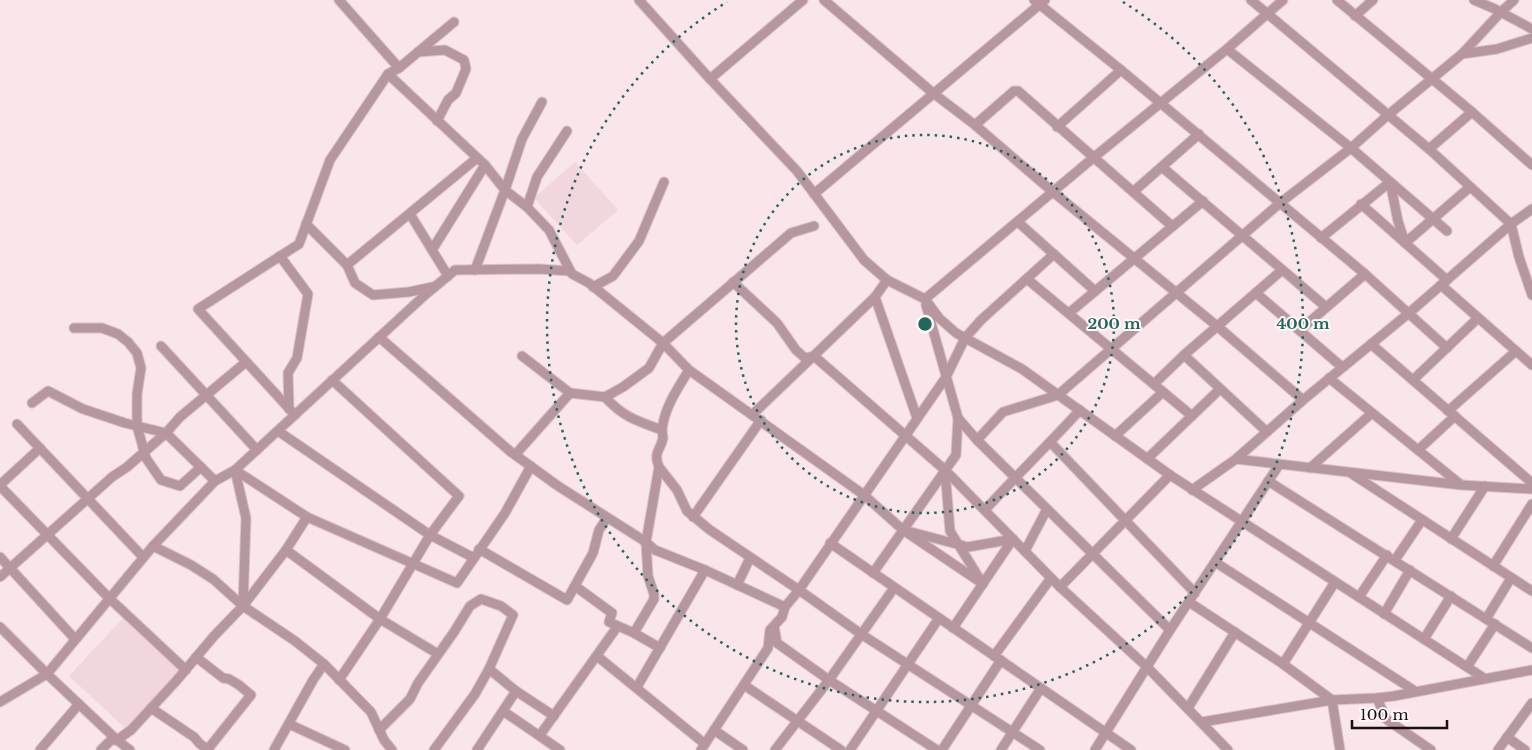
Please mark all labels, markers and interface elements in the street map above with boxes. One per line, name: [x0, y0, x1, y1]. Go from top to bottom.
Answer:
text: 200 m: [1088, 314, 1141, 333]
text: 400 m: [1276, 314, 1330, 333]
centre of rings: [916, 315, 934, 333]
scale bar: [1352, 698, 1447, 730]
text: 100 m: [1360, 705, 1409, 724]

